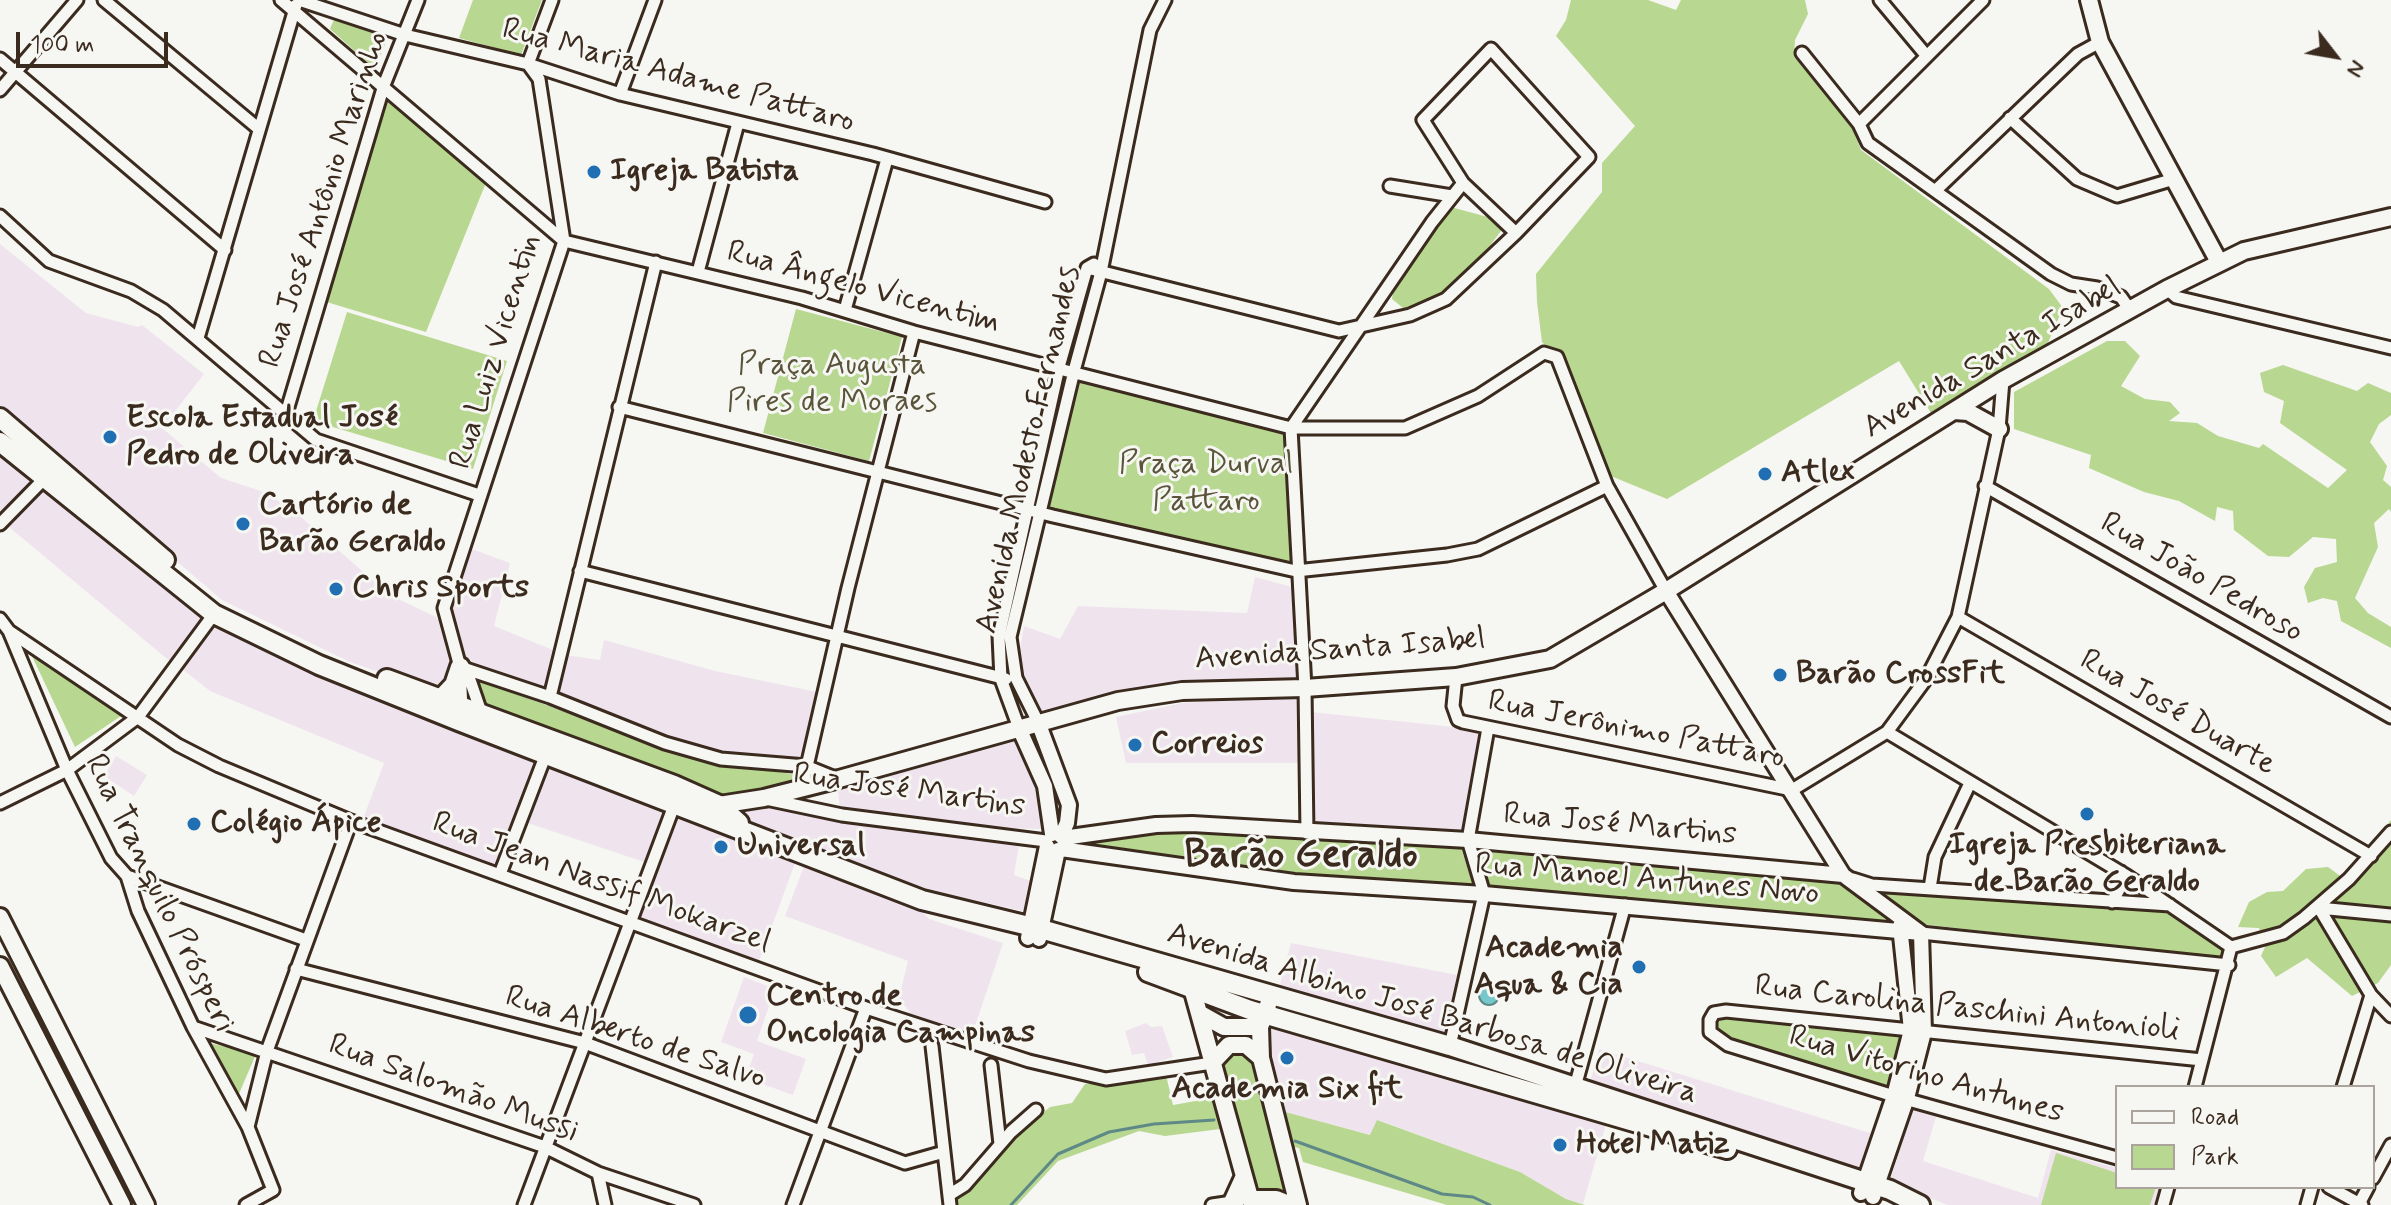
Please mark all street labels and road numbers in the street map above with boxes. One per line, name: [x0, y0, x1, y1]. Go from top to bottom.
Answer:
street label: Rua Maria Adame Pattaro: [498, 11, 858, 143]
street label: Rua José Antônio Marinho: [252, 27, 398, 373]
street label: Rua Luiz Vicentin: [443, 230, 551, 474]
street label: Rua Ângelo Vicentim: [722, 234, 1004, 344]
street label: Avenida Modesto Fernandes: [969, 262, 1091, 638]
street label: Avenida Santa Isabel: [1857, 270, 2129, 448]
street label: Rua João Pedroso: [2093, 505, 2309, 653]
street label: Avenida Santa Isabel: [1193, 622, 1487, 680]
street label: Rua José Duarte: [2072, 642, 2282, 786]
street label: Rua Jerônimo Pattaro: [1484, 683, 1788, 779]
street label: Rua Tranquilo Prósperi: [74, 749, 242, 1039]
street label: Rua José Martins: [790, 757, 1028, 827]
street label: Rua José Martins: [1502, 797, 1738, 855]
street label: Rua Jean Nassif Mokarzel: [427, 805, 775, 963]
street label: Rua Manoel Antunes Novo: [1473, 847, 1821, 915]
street label: Avenida Albino José Barbosa de Oliveira: [1162, 916, 1702, 1114]
street label: Rua Carolina Paschini Antonioli: [1753, 969, 2181, 1051]
street label: Rua Alberto de Salvo: [500, 979, 770, 1099]
street label: Rua Vitorino Antunes: [1784, 1018, 2068, 1134]
street label: Rua Salomão Mussi: [323, 1027, 583, 1153]

